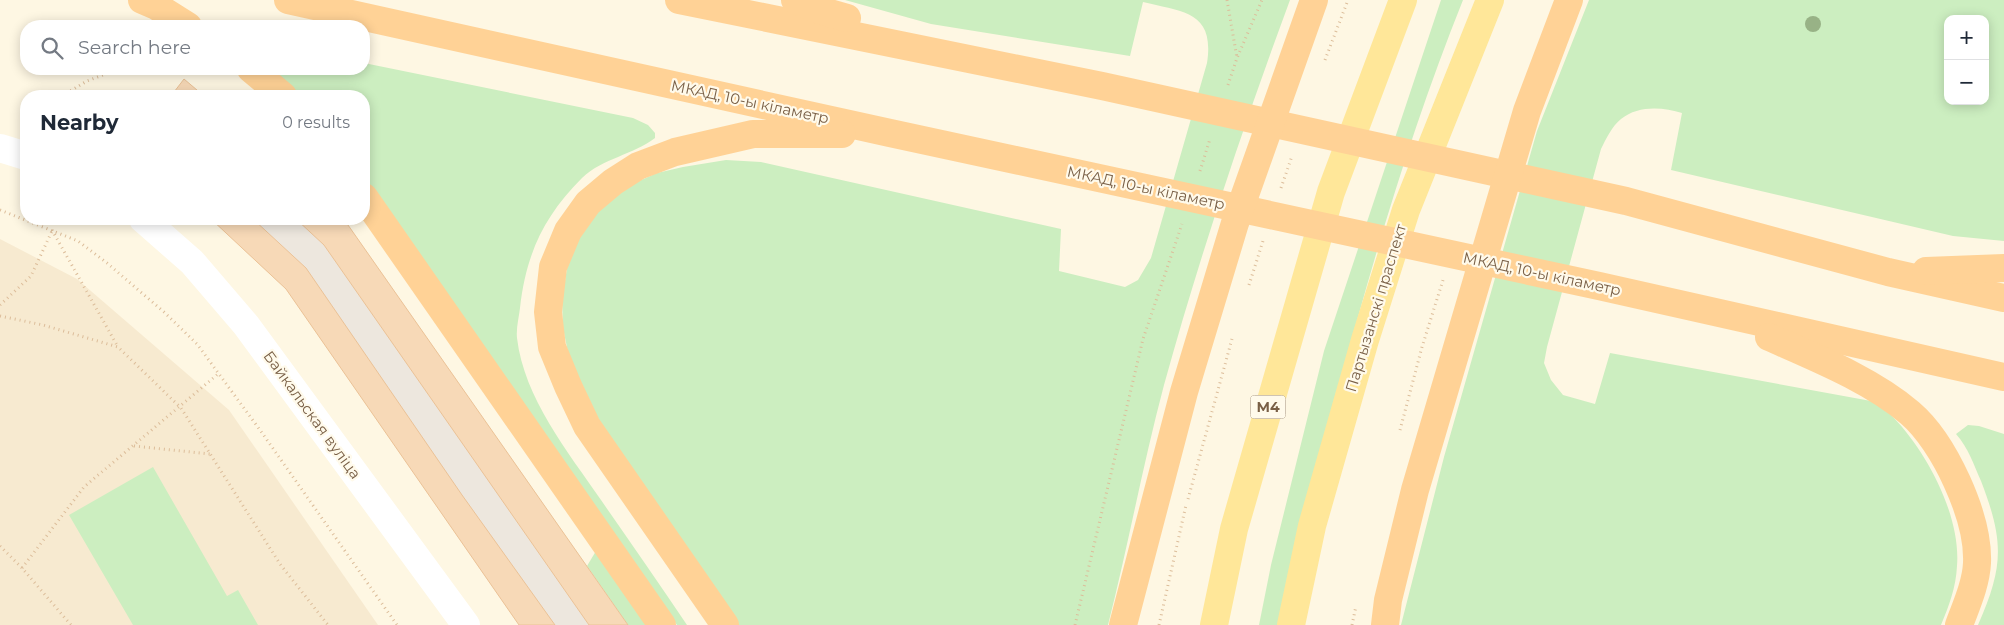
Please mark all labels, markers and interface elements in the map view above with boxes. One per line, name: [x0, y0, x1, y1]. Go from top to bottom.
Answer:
map controls: [1944, 15, 1989, 105]
button: +: [1944, 15, 1989, 60]
search box: [20, 20, 370, 75]
icon: search: [38, 34, 66, 62]
text: Search here: [78, 36, 191, 59]
button: −: [1944, 60, 1989, 105]
street label: МКАД, 10-ы кіламетр: [669, 75, 831, 128]
text: Nearby: [40, 110, 119, 135]
text: 0 results: [282, 113, 350, 132]
street label: МКАД, 10-ы кіламетр: [1065, 161, 1227, 214]
street label: Партызанскі праспект: [1341, 221, 1410, 394]
street label: МКАД, 10-ы кіламетр: [1461, 247, 1623, 300]
street label: Байкальская вуліца: [260, 347, 365, 482]
road number: М4: [1250, 396, 1286, 418]

